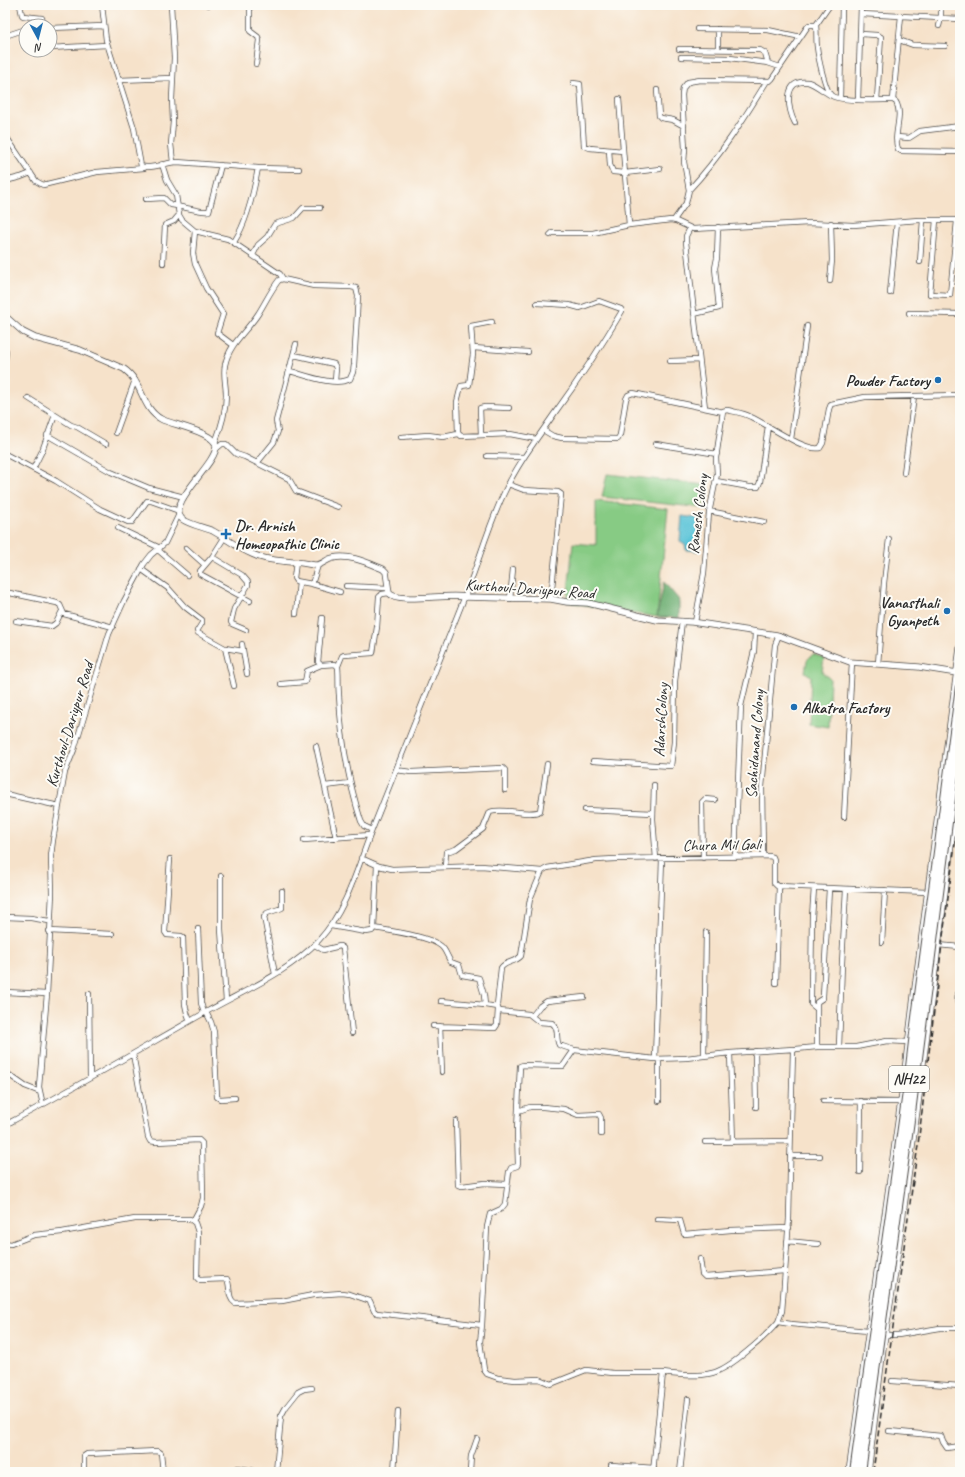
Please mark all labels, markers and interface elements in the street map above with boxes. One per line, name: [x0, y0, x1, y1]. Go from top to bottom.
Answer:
north arrow: [18, 18, 58, 58]
text: N: [33, 41, 43, 56]
place label: Powder Factory: [846, 371, 932, 391]
marker: Powder Factory: [933, 375, 943, 385]
street label: Ramesh Colony: [683, 471, 713, 555]
place label: Dr. Arnish Homeopathic Clinic: [235, 516, 340, 554]
marker: Dr. Arnish Homeopathic Clinic: [220, 528, 232, 540]
street label: Kurthoul-Dariypur Road: [465, 575, 598, 604]
place label: Vanasthali Gyanpeth: [880, 593, 941, 631]
marker: Vanasthali Gyanpeth: [942, 606, 952, 616]
street label: Kurthoul-Dariypur Road: [41, 657, 99, 789]
street label: AdarshColony: [649, 681, 673, 758]
street label: Sachidanand Colony: [741, 687, 769, 799]
place label: Alkatra Factory: [802, 698, 891, 718]
marker: Alkatra Factory: [789, 702, 799, 712]
street label: Chura Mil Gali: [682, 834, 764, 856]
road number: NH22: [889, 1066, 929, 1092]

